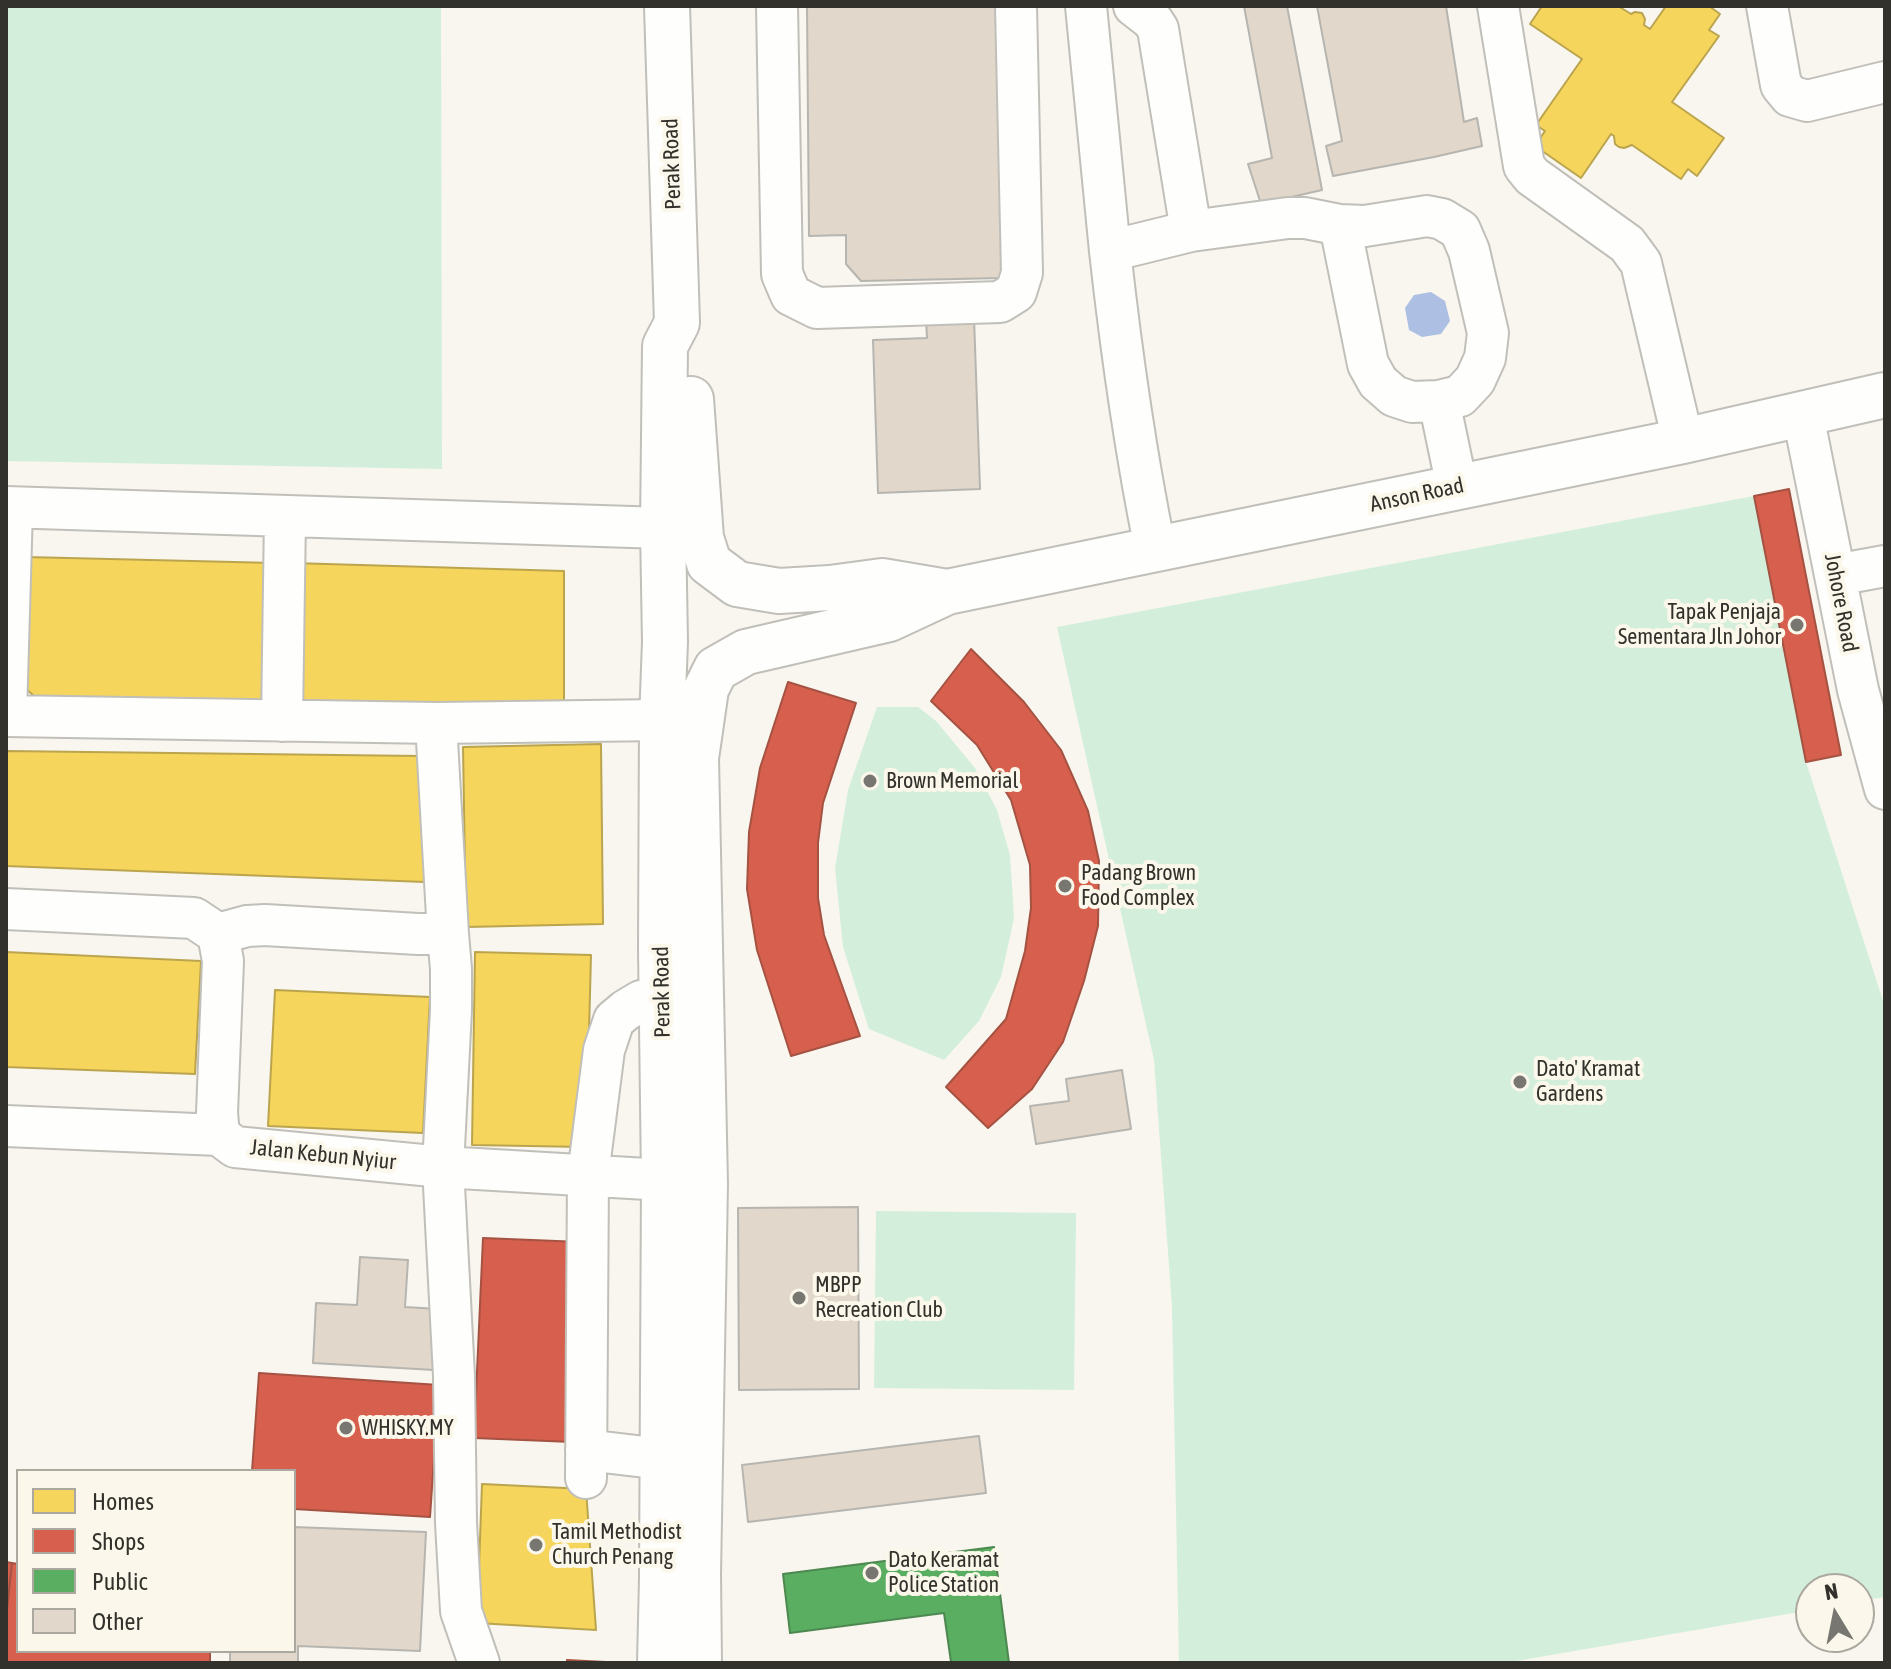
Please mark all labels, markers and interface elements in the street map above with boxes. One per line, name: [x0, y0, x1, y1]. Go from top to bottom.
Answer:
street label: Perak Road: [657, 118, 687, 210]
street label: Anson Road: [1368, 472, 1466, 518]
street label: Johore Road: [1819, 551, 1863, 655]
place label: Tapak Penjaja Sementara Jln Johor: [1618, 599, 1781, 650]
marker: Tapak Penjaja Sementara Jln Johor: [1788, 616, 1806, 634]
place label: Brown Memorial: [886, 768, 1018, 794]
marker: Brown Memorial: [861, 772, 879, 790]
place label: Padang Brown Food Complex: [1081, 860, 1196, 912]
marker: Padang Brown Food Complex: [1056, 877, 1074, 895]
street label: Perak Road: [648, 946, 676, 1038]
place label: Dato' Kramat Gardens: [1536, 1056, 1640, 1108]
marker: Dato' Kramat Gardens: [1511, 1073, 1529, 1091]
street label: Jalan Kebun Nyiur: [249, 1134, 397, 1176]
place label: MBPP Recreation Club: [815, 1272, 943, 1324]
marker: MBPP Recreation Club: [790, 1289, 808, 1307]
place label: WHISKY.MY: [362, 1415, 453, 1441]
marker: WHISKY.MY: [337, 1419, 355, 1437]
legend: [16, 1469, 296, 1653]
text: Homes: [92, 1488, 154, 1515]
place label: Tamil Methodist Church Penang: [552, 1519, 682, 1570]
text: Shops: [92, 1528, 145, 1555]
marker: Tamil Methodist Church Penang: [527, 1536, 545, 1554]
place label: Dato Keramat Police Station: [888, 1547, 999, 1598]
marker: Dato Keramat Police Station: [863, 1564, 881, 1582]
text: Public: [92, 1568, 148, 1595]
north arrow: [1795, 1573, 1875, 1653]
text: N: [1823, 1577, 1840, 1605]
text: Other: [92, 1608, 143, 1635]

